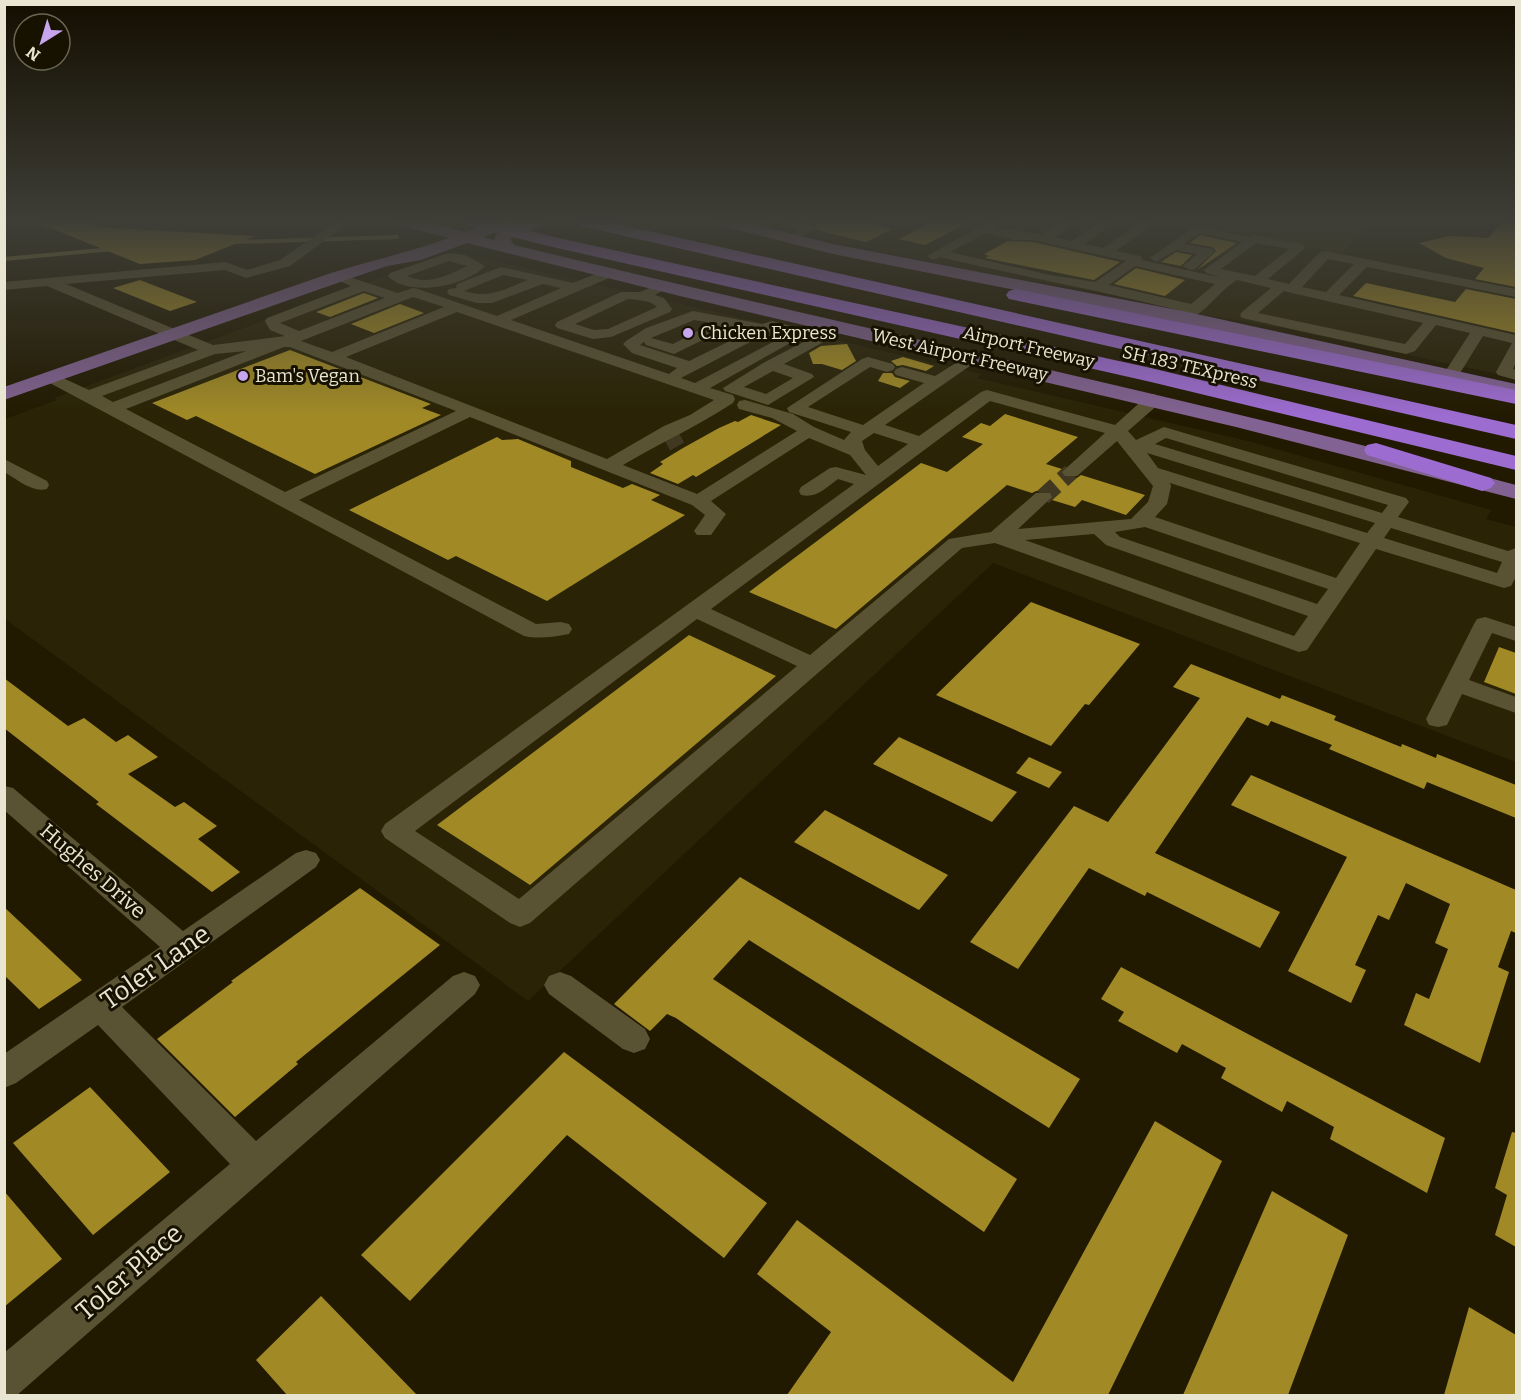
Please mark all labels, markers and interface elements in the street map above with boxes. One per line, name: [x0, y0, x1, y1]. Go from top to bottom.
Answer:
north arrow: [12, 12, 72, 72]
text: N: [23, 42, 44, 65]
street label: Airport Freeway: [961, 321, 1097, 373]
place label: Chicken Express: [700, 322, 837, 344]
street label: West Airport Freeway: [870, 324, 1051, 386]
marker: Chicken Express: [681, 326, 695, 340]
street label: SH 183 TEXpress: [1120, 341, 1260, 393]
place label: Bam's Vegan: [255, 365, 360, 387]
marker: Bam's Vegan: [236, 369, 250, 383]
street label: Hughes Drive: [35, 818, 151, 924]
street label: Toler Lane: [95, 919, 216, 1016]
street label: Toler Place: [70, 1218, 189, 1327]

